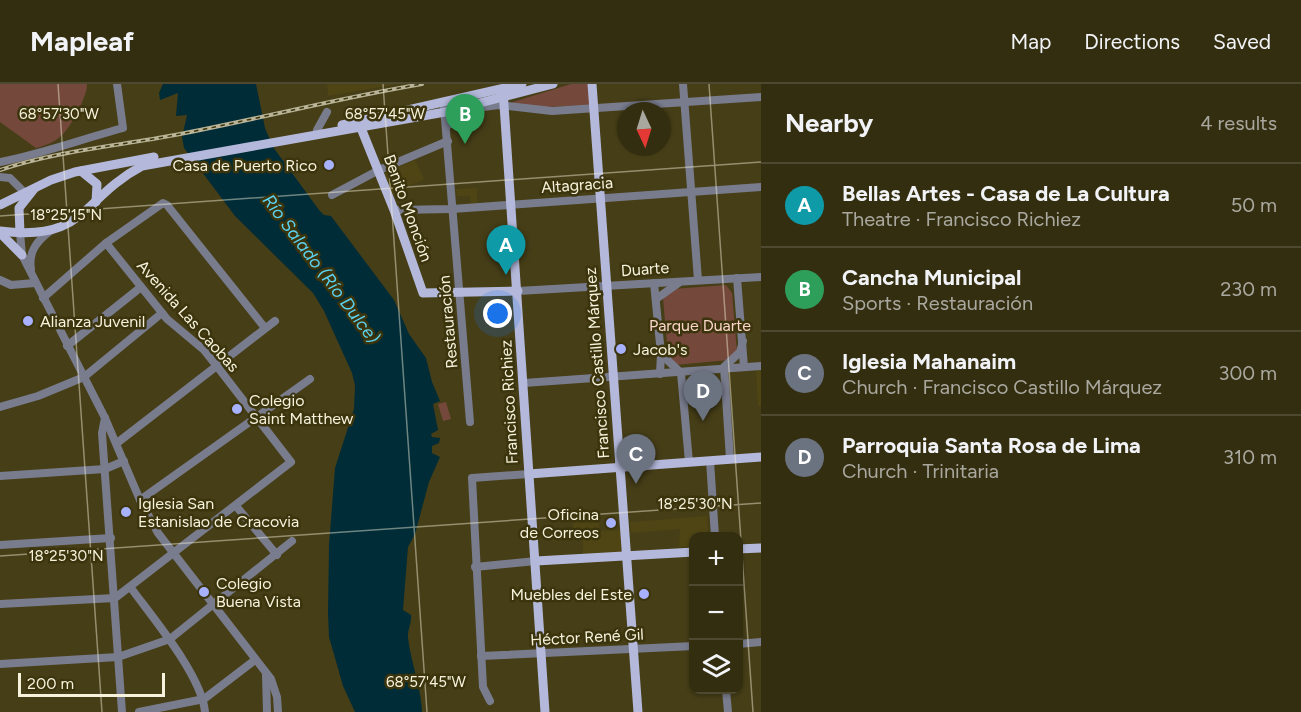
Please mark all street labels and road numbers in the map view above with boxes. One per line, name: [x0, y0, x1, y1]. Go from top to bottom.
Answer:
street label: Benito Monción: [380, 152, 436, 264]
street label: Altagracia: [540, 173, 614, 197]
street label: Avenida Las Caobas: [133, 256, 243, 376]
street label: Duarte: [620, 258, 670, 280]
street label: Francisco Castillo Márquez: [581, 267, 613, 459]
street label: Restauración: [434, 275, 462, 369]
street label: Francisco Richiez: [496, 339, 522, 465]
street label: Héctor René Gil: [530, 625, 644, 649]

